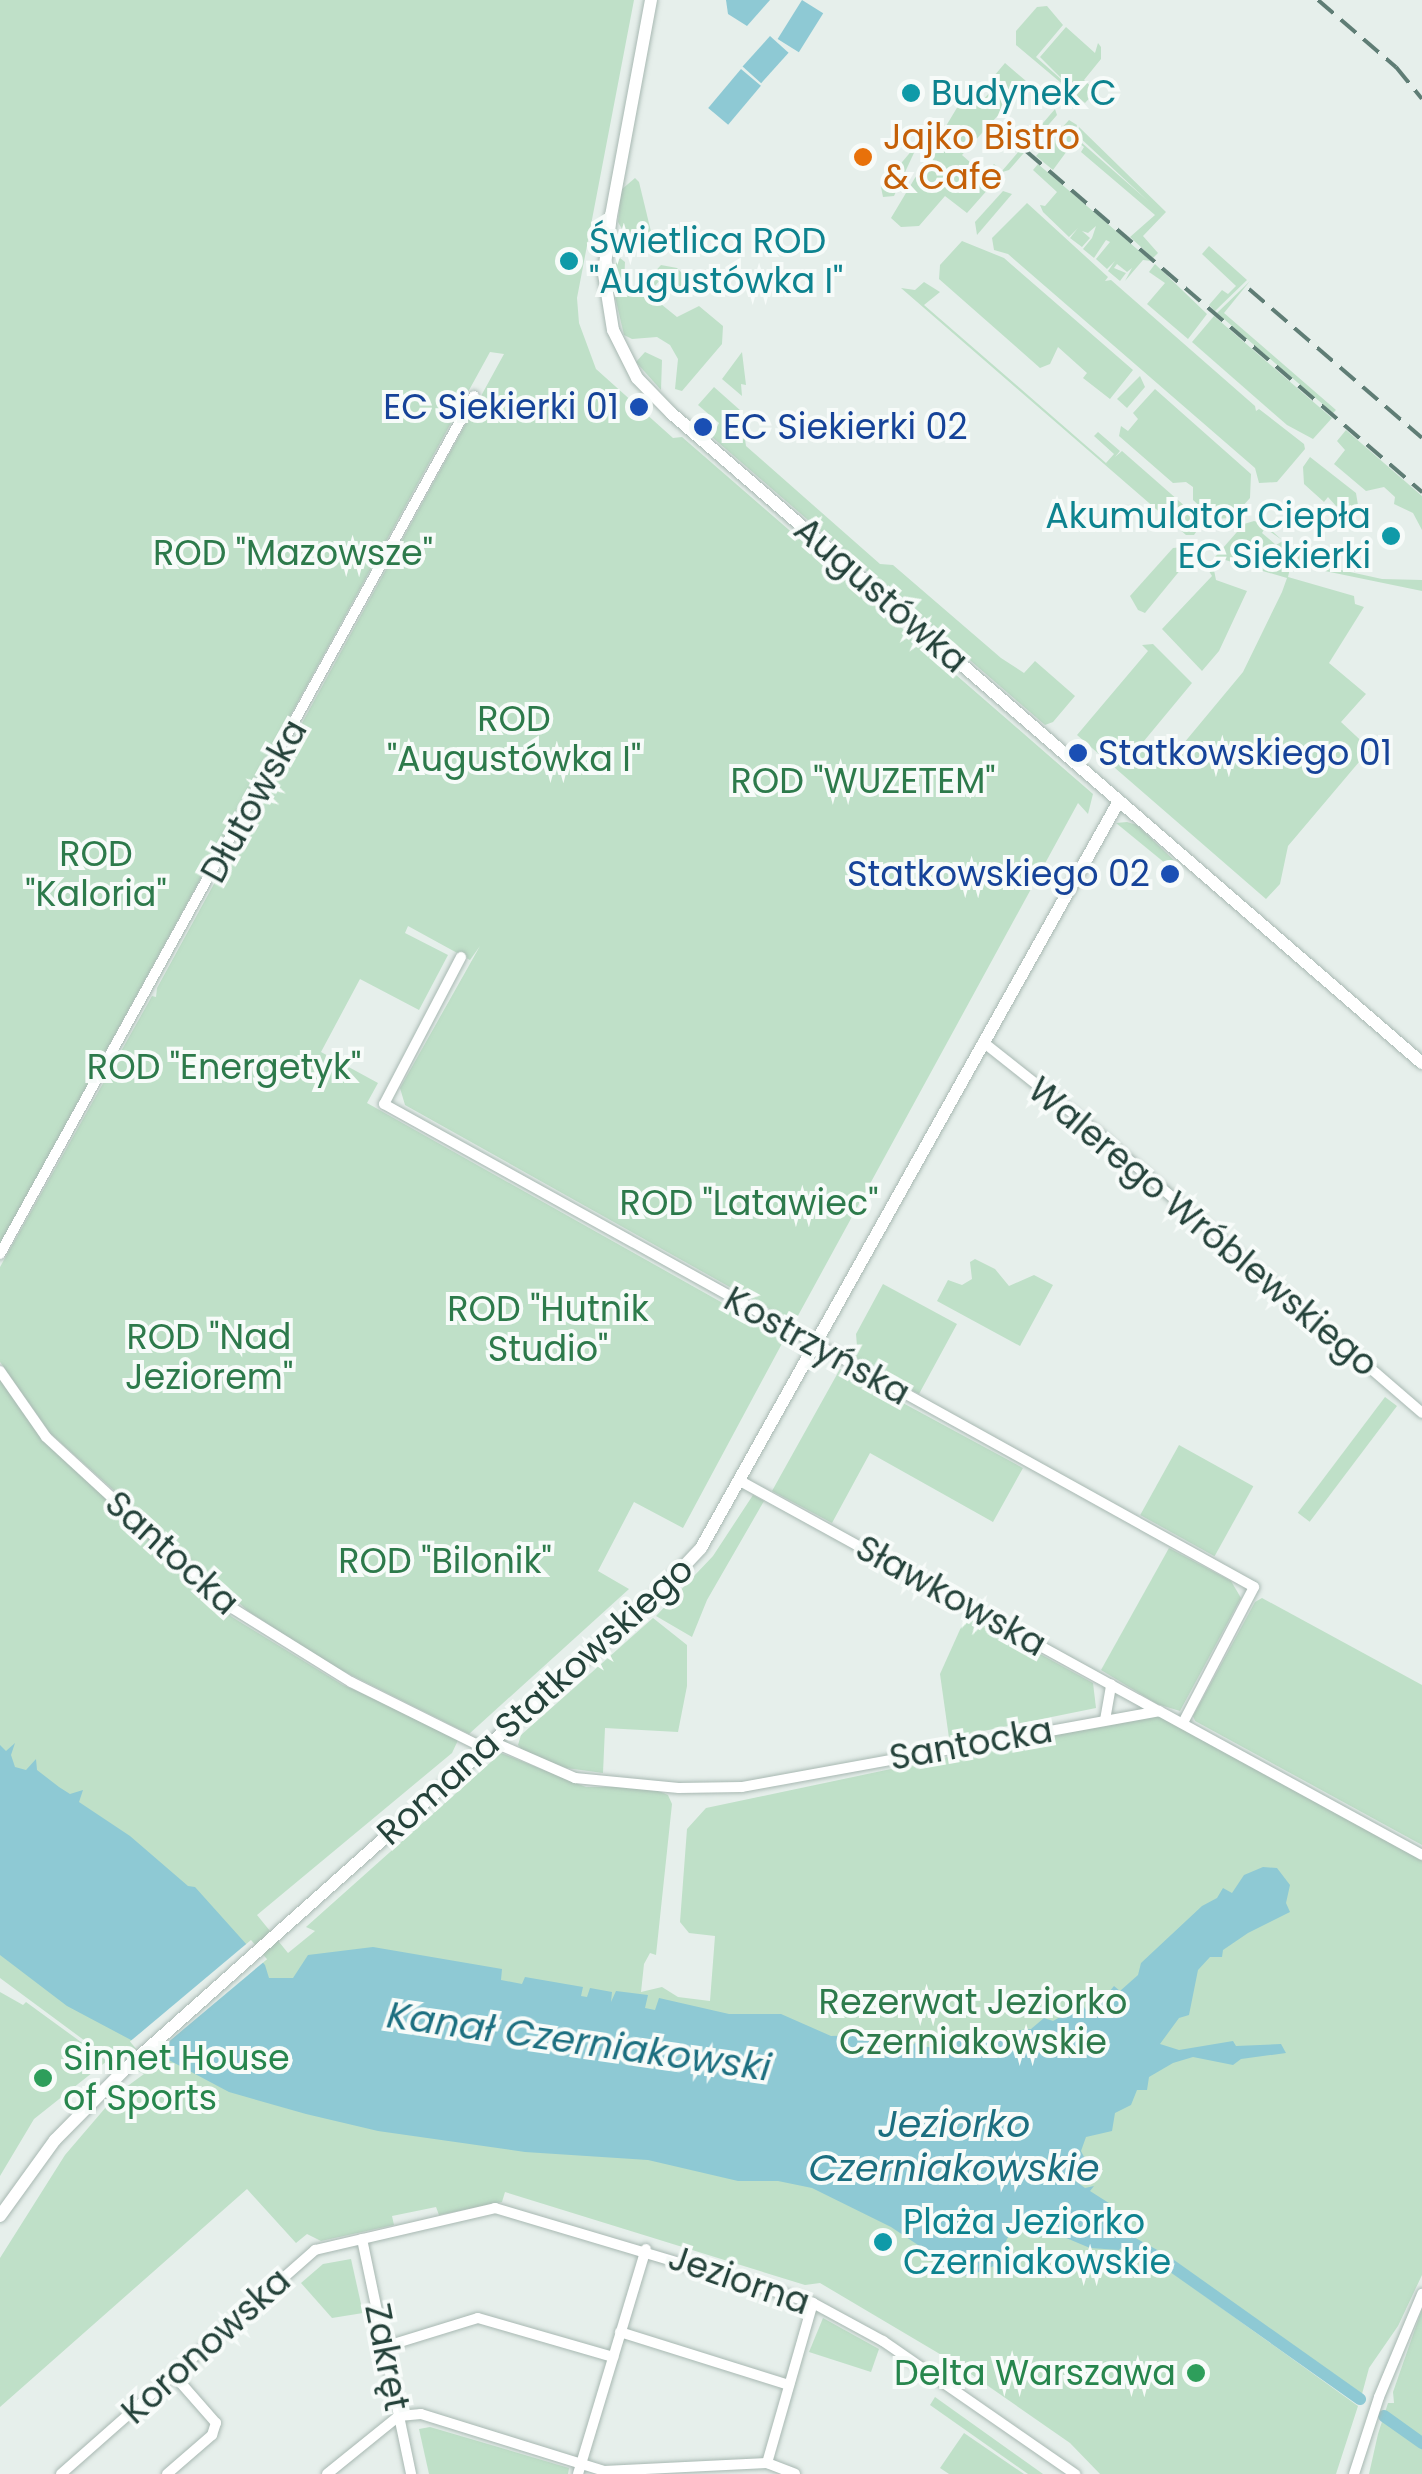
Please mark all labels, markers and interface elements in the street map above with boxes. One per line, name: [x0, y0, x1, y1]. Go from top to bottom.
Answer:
place label: Budynek C: [931, 72, 1117, 114]
marker: Budynek C: [900, 82, 922, 104]
place label: Jajko Bistro & Cafe: [883, 116, 1080, 198]
marker: Jajko Bistro & Cafe: [852, 146, 874, 168]
place label: Świetlica ROD "Augustówka I": [589, 220, 843, 302]
marker: Świetlica ROD "Augustówka I": [558, 250, 580, 272]
place label: EC Siekierki 01: [383, 386, 619, 428]
marker: EC Siekierki 01: [628, 396, 650, 418]
place label: EC Siekierki 02: [723, 406, 968, 448]
marker: EC Siekierki 02: [692, 416, 714, 438]
place label: Akumulator Ciepła EC Siekierki: [1045, 495, 1371, 577]
street label: Augustówka: [786, 508, 976, 682]
marker: Akumulator Ciepła EC Siekierki: [1380, 525, 1402, 547]
park label: ROD "Mazowsze": [153, 532, 433, 574]
park label: ROD "Augustówka I": [387, 698, 641, 780]
street label: Dłutowska: [192, 712, 316, 890]
place label: Statkowskiego 01: [1098, 732, 1392, 774]
marker: Statkowskiego 01: [1067, 742, 1089, 764]
park label: ROD "WUZETEM": [730, 760, 996, 802]
park label: ROD "Kaloria": [25, 833, 167, 915]
place label: Statkowskiego 02: [847, 853, 1150, 895]
marker: Statkowskiego 02: [1159, 863, 1181, 885]
park label: ROD "Energetyk": [87, 1046, 361, 1088]
street label: Walerego Wróblewskiego: [1020, 1068, 1386, 1386]
park label: ROD "Latawiec": [620, 1182, 878, 1224]
street label: Kostrzyńska: [717, 1278, 917, 1414]
park label: ROD "Hutnik Studio": [447, 1288, 649, 1370]
park label: ROD "Nad Jeziorem": [125, 1316, 293, 1398]
street label: Santocka: [97, 1482, 247, 1624]
street label: Sławkowska: [849, 1527, 1053, 1665]
park label: ROD "Bilonik": [338, 1540, 552, 1582]
street label: Romana Statkowskiego: [369, 1548, 701, 1854]
street label: Santocka: [886, 1709, 1056, 1779]
park label: Rezerwat Jeziorko Czerniakowskie: [819, 1981, 1127, 2063]
water label: Kanał Czerniakowski: [384, 1992, 774, 2090]
place label: Sinnet House of Sports: [63, 2037, 290, 2119]
marker: Sinnet House of Sports: [32, 2067, 54, 2089]
water label: Jeziorko Czerniakowskie: [808, 2101, 1100, 2190]
place label: Plaża Jeziorko Czerniakowskie: [903, 2201, 1171, 2283]
marker: Plaża Jeziorko Czerniakowskie: [872, 2231, 894, 2253]
street label: Jeziorna: [663, 2236, 815, 2324]
street label: Koronowska: [113, 2259, 299, 2433]
street label: Zakręt: [356, 2300, 418, 2414]
place label: Delta Warszawa: [894, 2352, 1176, 2394]
marker: Delta Warszawa: [1185, 2362, 1207, 2384]

